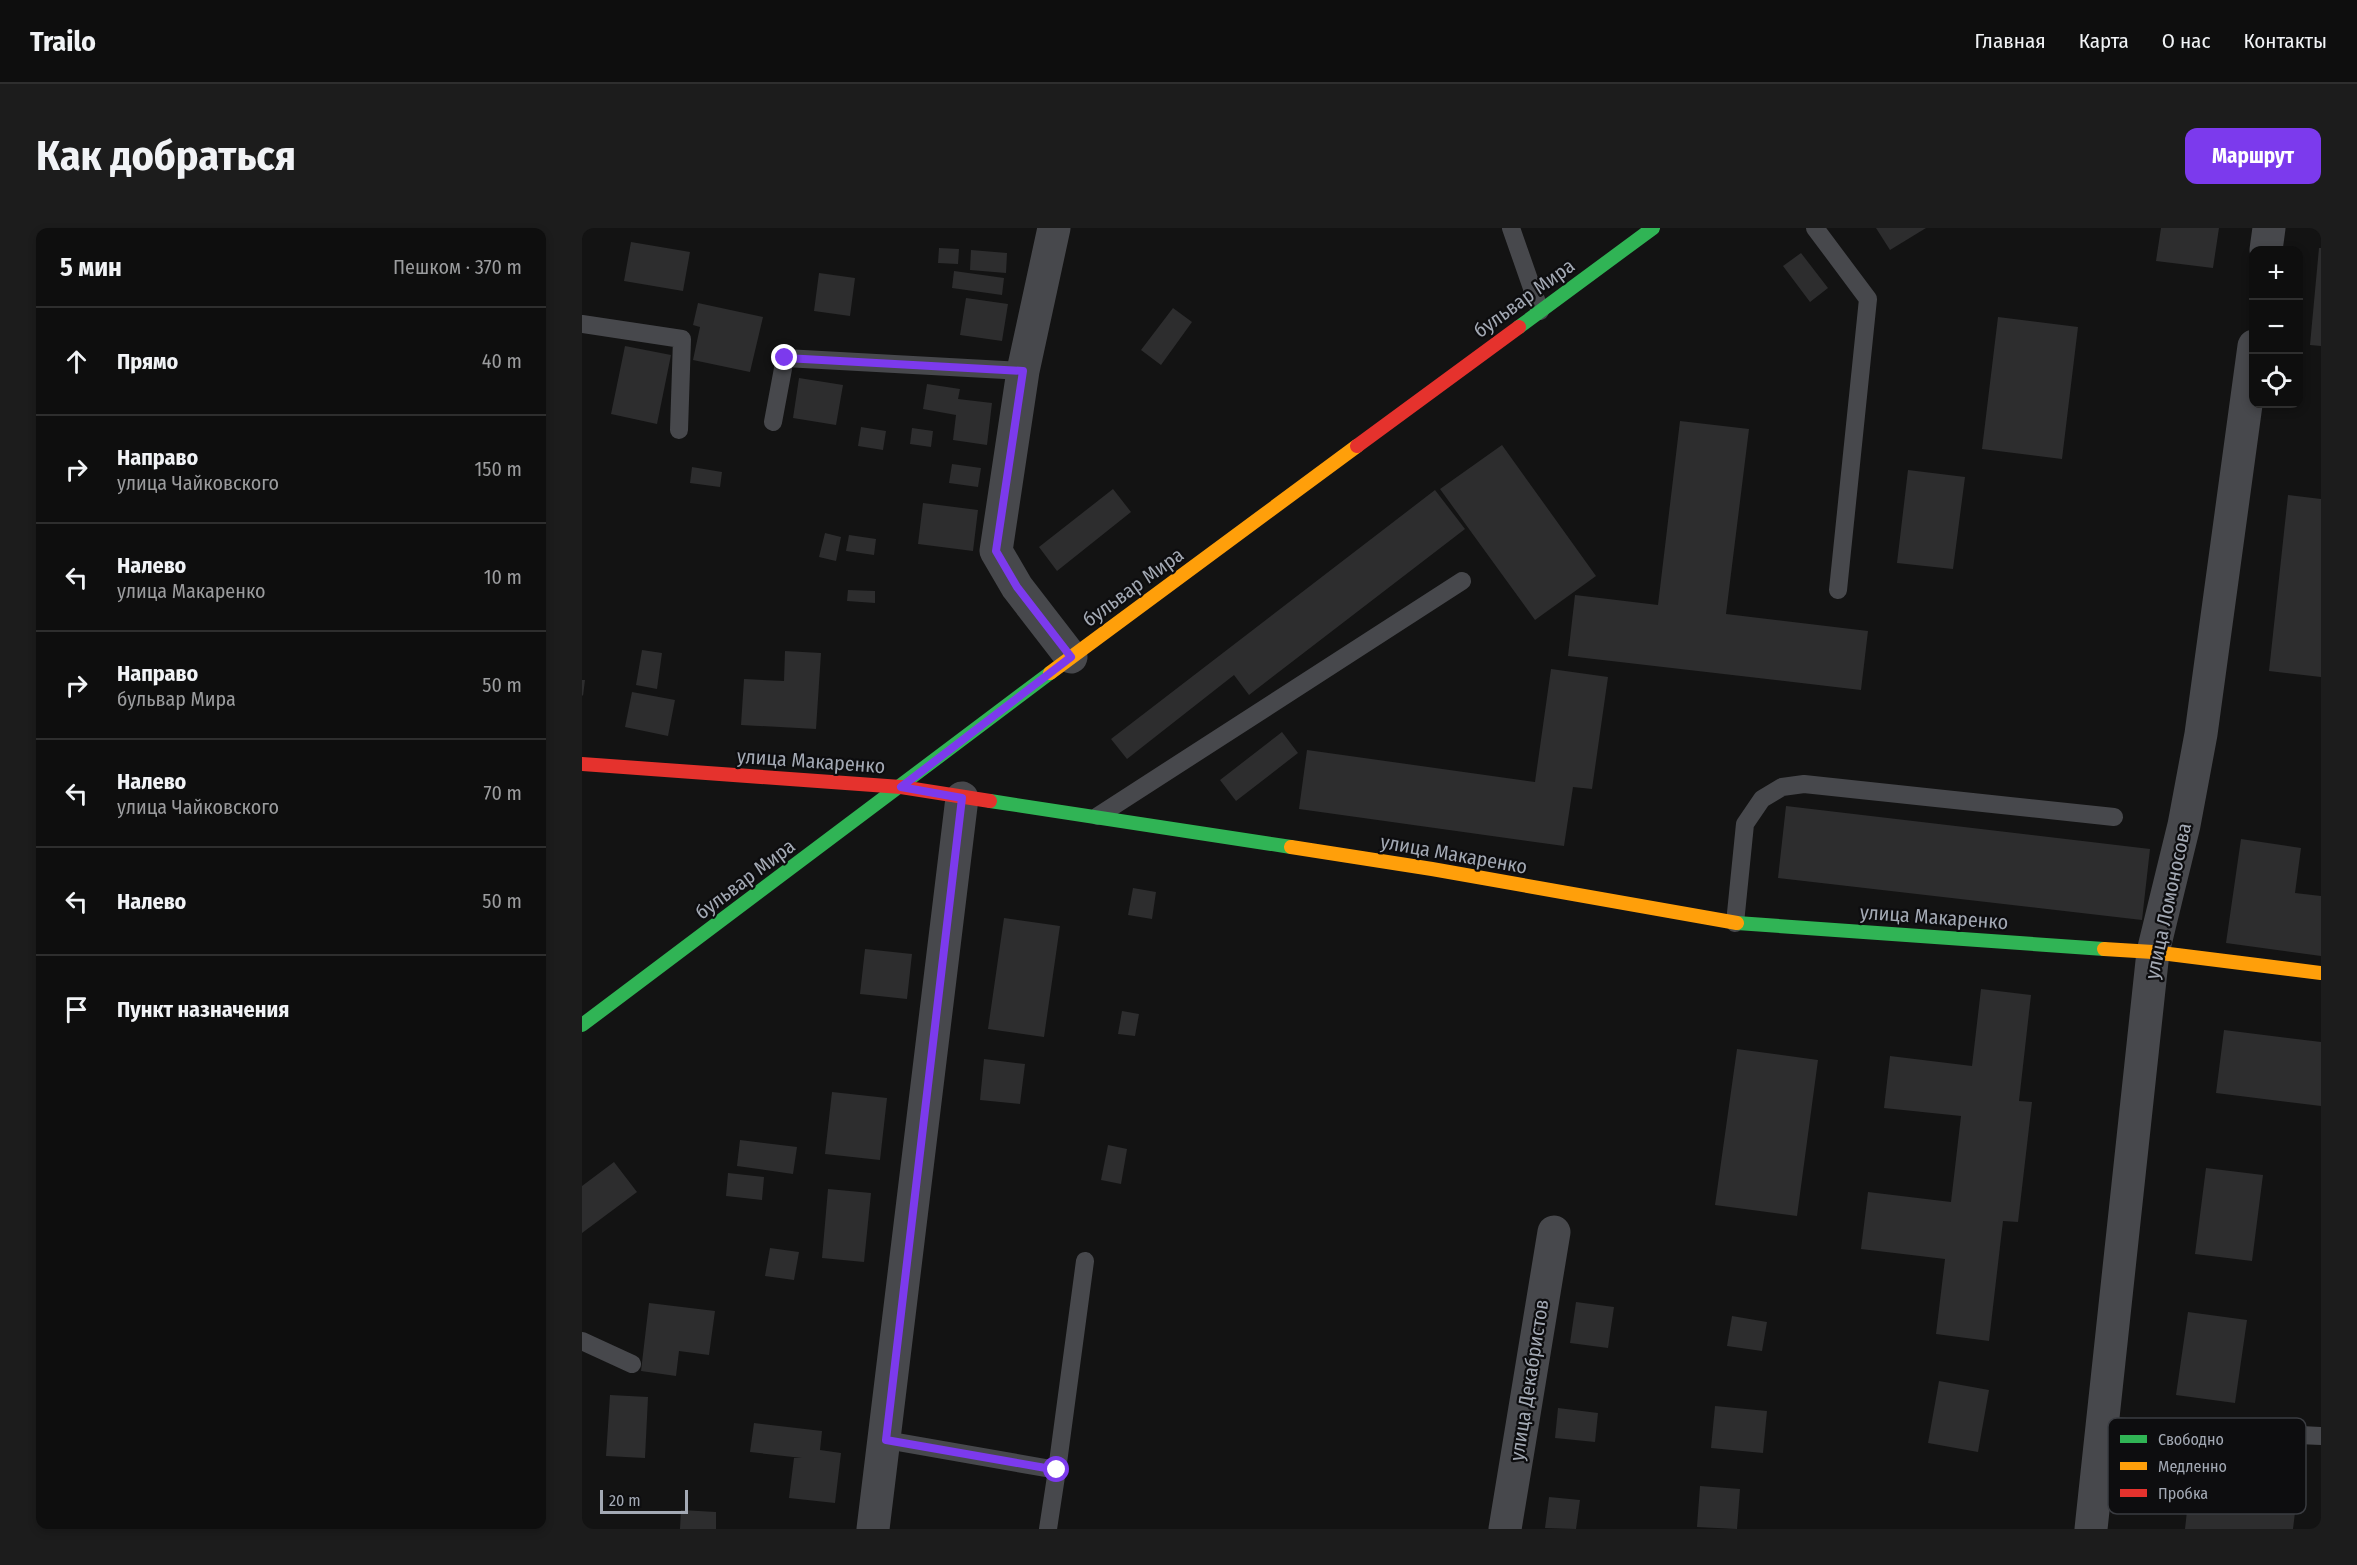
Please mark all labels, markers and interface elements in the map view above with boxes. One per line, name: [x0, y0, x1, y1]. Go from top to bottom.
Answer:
text: Trailo: [30, 25, 96, 58]
text: Главная: [1975, 28, 2046, 54]
text: Карта: [2079, 28, 2129, 54]
text: О нас: [2162, 28, 2210, 54]
text: Контакты: [2243, 28, 2327, 54]
button: Маршрут: [2185, 128, 2321, 184]
text: Как добраться: [36, 131, 296, 181]
map controls: [2249, 246, 2303, 408]
button: +: [2249, 246, 2303, 300]
text: 5 мин: [60, 252, 122, 283]
street label: бульвар Мира: [1469, 253, 1579, 343]
text: Пешком · 370 m: [393, 255, 522, 279]
button: −: [2249, 300, 2303, 354]
route end: [771, 344, 797, 370]
icon: ahead: [60, 345, 93, 378]
text: Прямо: [117, 348, 178, 375]
text: 40 m: [482, 349, 522, 373]
button: locate: [2249, 354, 2303, 408]
text: Направо: [117, 444, 198, 471]
icon: right: [60, 453, 93, 486]
text: 150 m: [475, 457, 522, 481]
text: улица Чайковского: [117, 471, 279, 495]
street label: бульвар Мира: [1078, 542, 1188, 632]
text: Налево: [117, 552, 186, 579]
icon: left: [60, 561, 93, 594]
text: 10 m: [484, 565, 522, 589]
text: улица Макаренко: [117, 579, 266, 603]
text: Направо: [117, 660, 198, 687]
icon: right: [60, 669, 93, 702]
text: 50 m: [482, 673, 522, 697]
text: бульвар Мира: [117, 687, 236, 711]
street label: улица Макаренко: [736, 744, 886, 778]
text: Налево: [117, 768, 186, 795]
icon: left: [60, 777, 93, 810]
text: 70 m: [484, 781, 522, 805]
text: улица Чайковского: [117, 795, 279, 819]
street label: улица Ломоносова: [2140, 821, 2196, 981]
street label: улица Макаренко: [1379, 829, 1529, 879]
street label: бульвар Мира: [690, 834, 800, 924]
icon: left: [60, 885, 93, 918]
text: Налево: [117, 888, 186, 915]
text: 50 m: [482, 889, 522, 913]
street label: улица Макаренко: [1859, 900, 2009, 934]
icon: arrive: [60, 993, 93, 1026]
text: Пункт назначения: [117, 996, 289, 1023]
street label: улица Декабристов: [1504, 1298, 1554, 1462]
legend: [2108, 1418, 2306, 1514]
text: Свободно: [2158, 1430, 2224, 1449]
route start: [1043, 1456, 1069, 1482]
text: Медленно: [2158, 1457, 2227, 1476]
text: Пробка: [2158, 1484, 2208, 1503]
scale bar: [600, 1487, 688, 1514]
text: 20 m: [609, 1491, 640, 1510]

